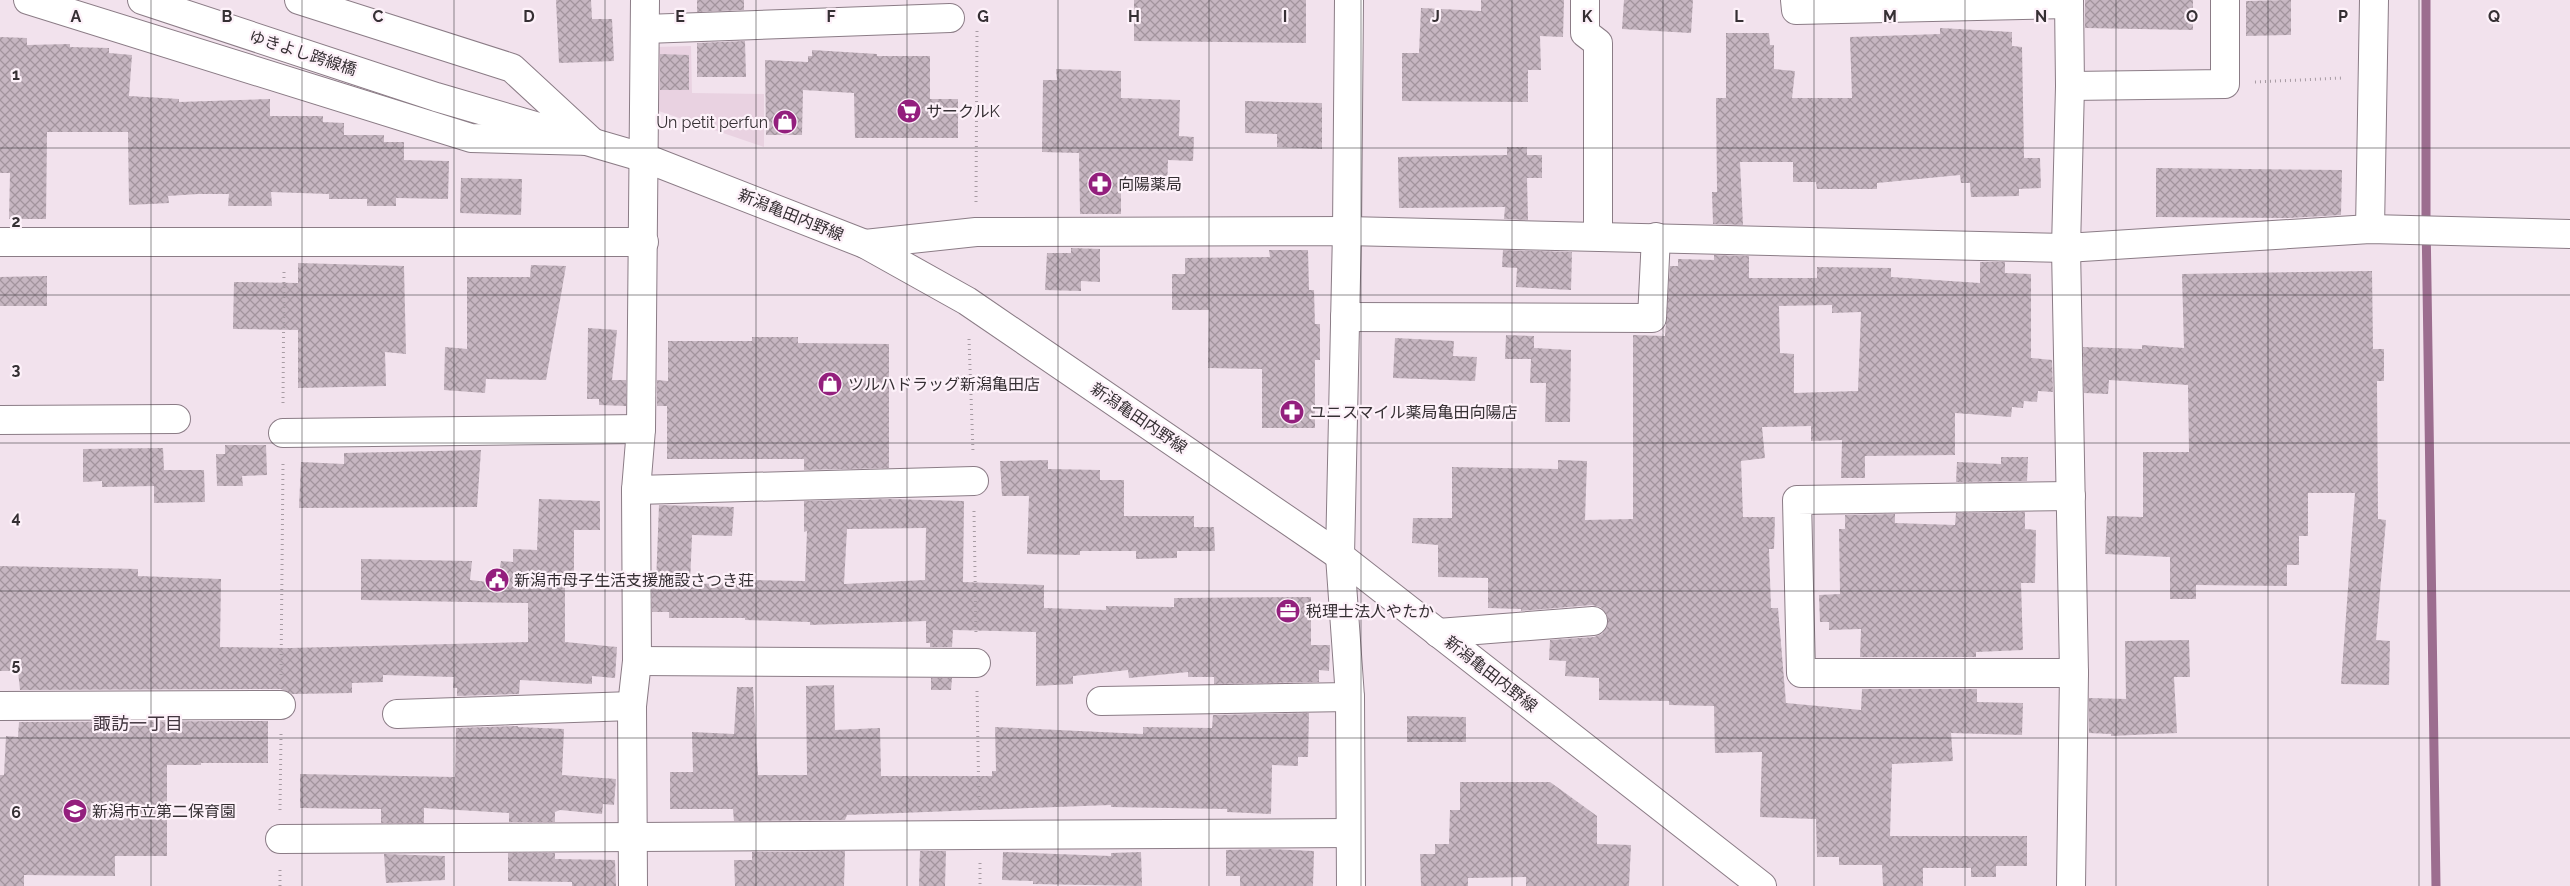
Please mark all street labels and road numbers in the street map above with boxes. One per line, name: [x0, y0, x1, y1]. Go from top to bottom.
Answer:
street label: ゆきよし跨線橋: [247, 27, 359, 79]
street label: 新潟亀田内野線: [736, 185, 846, 245]
street label: 新潟亀田内野線: [1087, 379, 1191, 457]
street label: 新潟亀田内野線: [1441, 632, 1541, 716]

